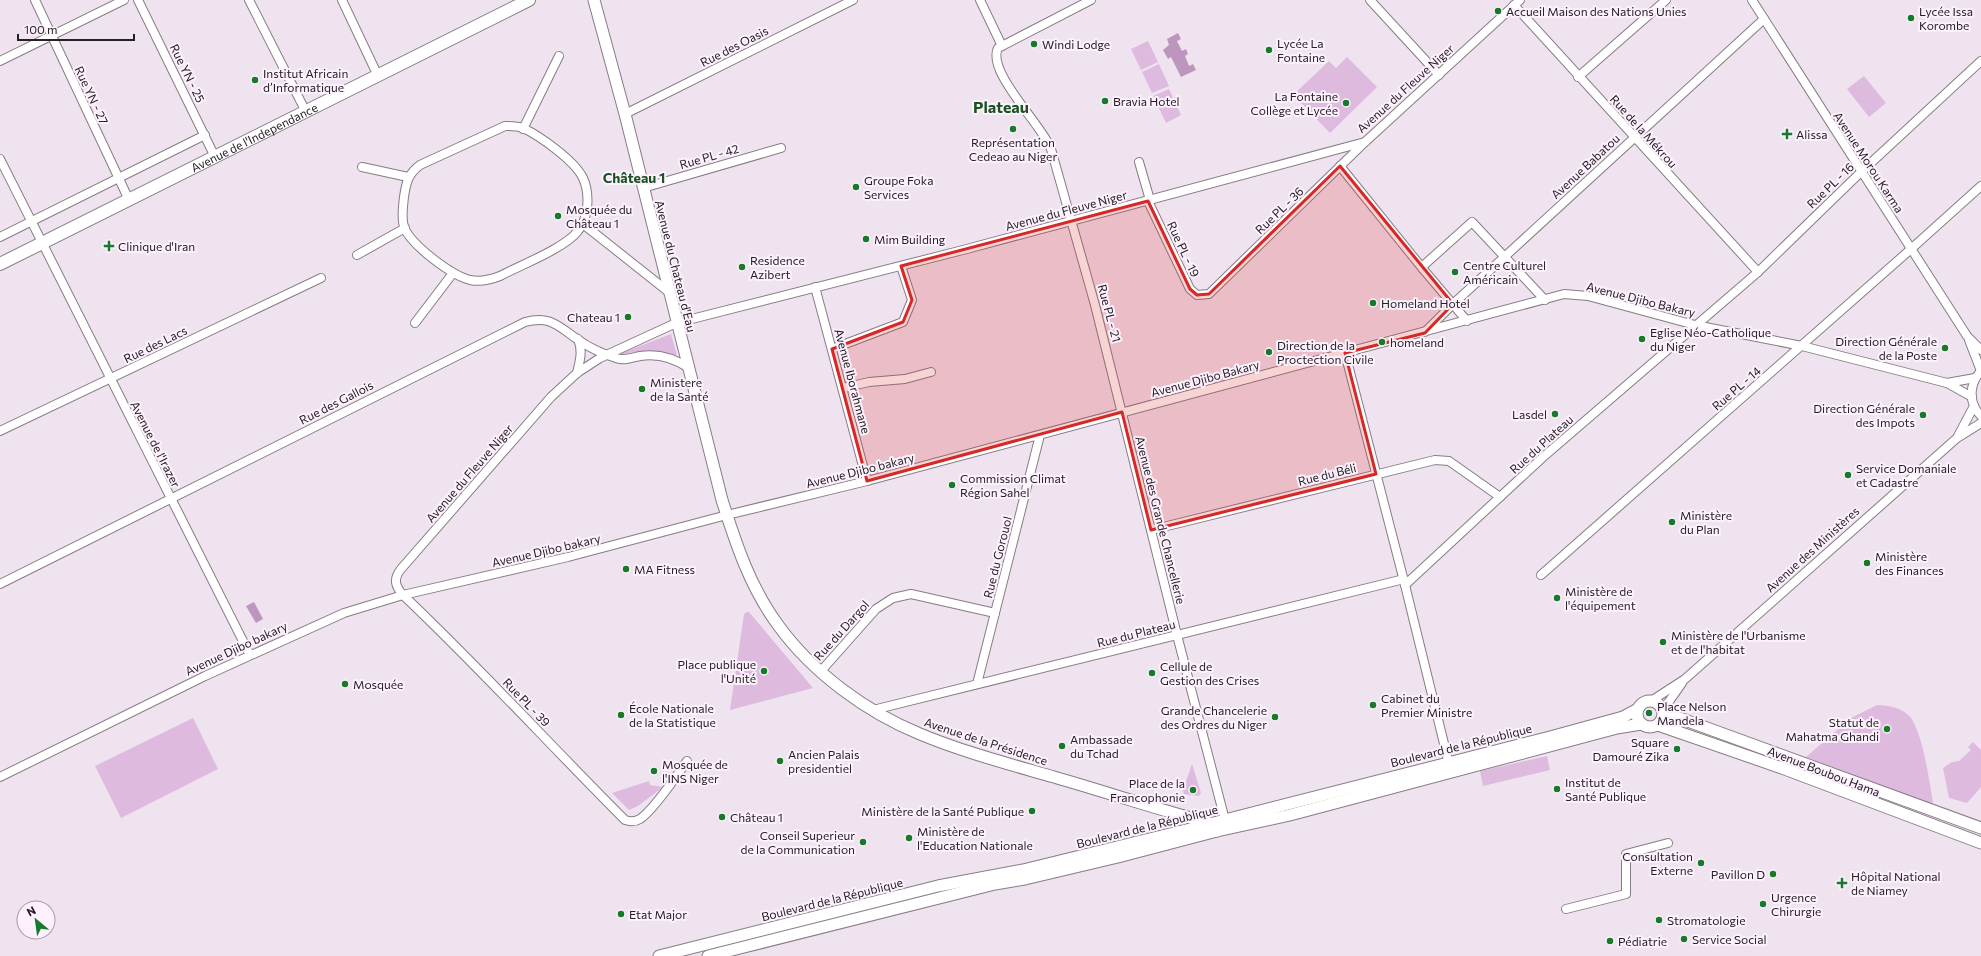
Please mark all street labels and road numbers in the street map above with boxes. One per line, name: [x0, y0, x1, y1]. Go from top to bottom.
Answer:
street label: Rue des Oasis: [698, 23, 770, 69]
street label: Rue YN - 25: [168, 41, 208, 105]
street label: Avenue du Fleuve Niger: [1354, 41, 1456, 135]
street label: Rue YN - 27: [72, 64, 112, 126]
street label: Rue de la Mékrou: [1608, 92, 1680, 170]
street label: Avenue de l'Independance: [188, 100, 320, 175]
street label: Avenue Morou Karma: [1831, 109, 1907, 215]
street label: Avenue Babatou: [1548, 131, 1622, 201]
street label: Rue PL - 42: [678, 141, 741, 171]
street label: Rue PL - 16: [1804, 159, 1856, 211]
street label: Rue PL - 36: [1252, 184, 1306, 236]
street label: Avenue du Fleuve Niger: [1004, 187, 1129, 233]
street label: Avenue du Chateau d'Eau: [653, 199, 699, 333]
street label: Rue PL - 19: [1165, 219, 1203, 279]
street label: Avenue Djibo Bakary: [1585, 279, 1697, 319]
street label: Rue PL - 21: [1096, 283, 1124, 343]
street label: Rue des Lacs: [121, 323, 189, 365]
street label: Avenue Iborahmane: [832, 327, 874, 435]
street label: Avenue Djibo Bakary: [1149, 357, 1261, 399]
street label: Rue PL - 14: [1709, 363, 1763, 413]
street label: Rue des Gallois: [297, 377, 375, 427]
street label: Avenue de l'Irazer: [128, 399, 184, 490]
street label: Rue du Plateau: [1507, 412, 1575, 476]
street label: Avenue du Fleuve Niger: [423, 421, 516, 525]
street label: Avenue des Grande Chancellerie: [1133, 435, 1189, 605]
street label: Avenue Djibo bakary: [804, 450, 916, 490]
street label: Rue du Béli: [1296, 460, 1358, 488]
street label: Avenue des Ministères: [1762, 503, 1862, 595]
street label: Rue du Gorouol: [980, 515, 1014, 599]
street label: Avenue Djibo bakary: [490, 531, 602, 569]
street label: Rue du Dargol: [810, 597, 872, 663]
street label: Rue du Plateau: [1095, 617, 1177, 649]
street label: Avenue Djibo bakary: [183, 618, 289, 678]
street label: Rue PL - 39: [501, 675, 553, 729]
street label: Avenue de la Présidence: [923, 714, 1049, 768]
street label: Boulevard de la République: [1389, 721, 1533, 769]
street label: Avenue Boubou Hama: [1766, 743, 1882, 799]
street label: Boulevard de la République: [1075, 802, 1219, 850]
street label: Boulevard de la République: [760, 875, 904, 923]

